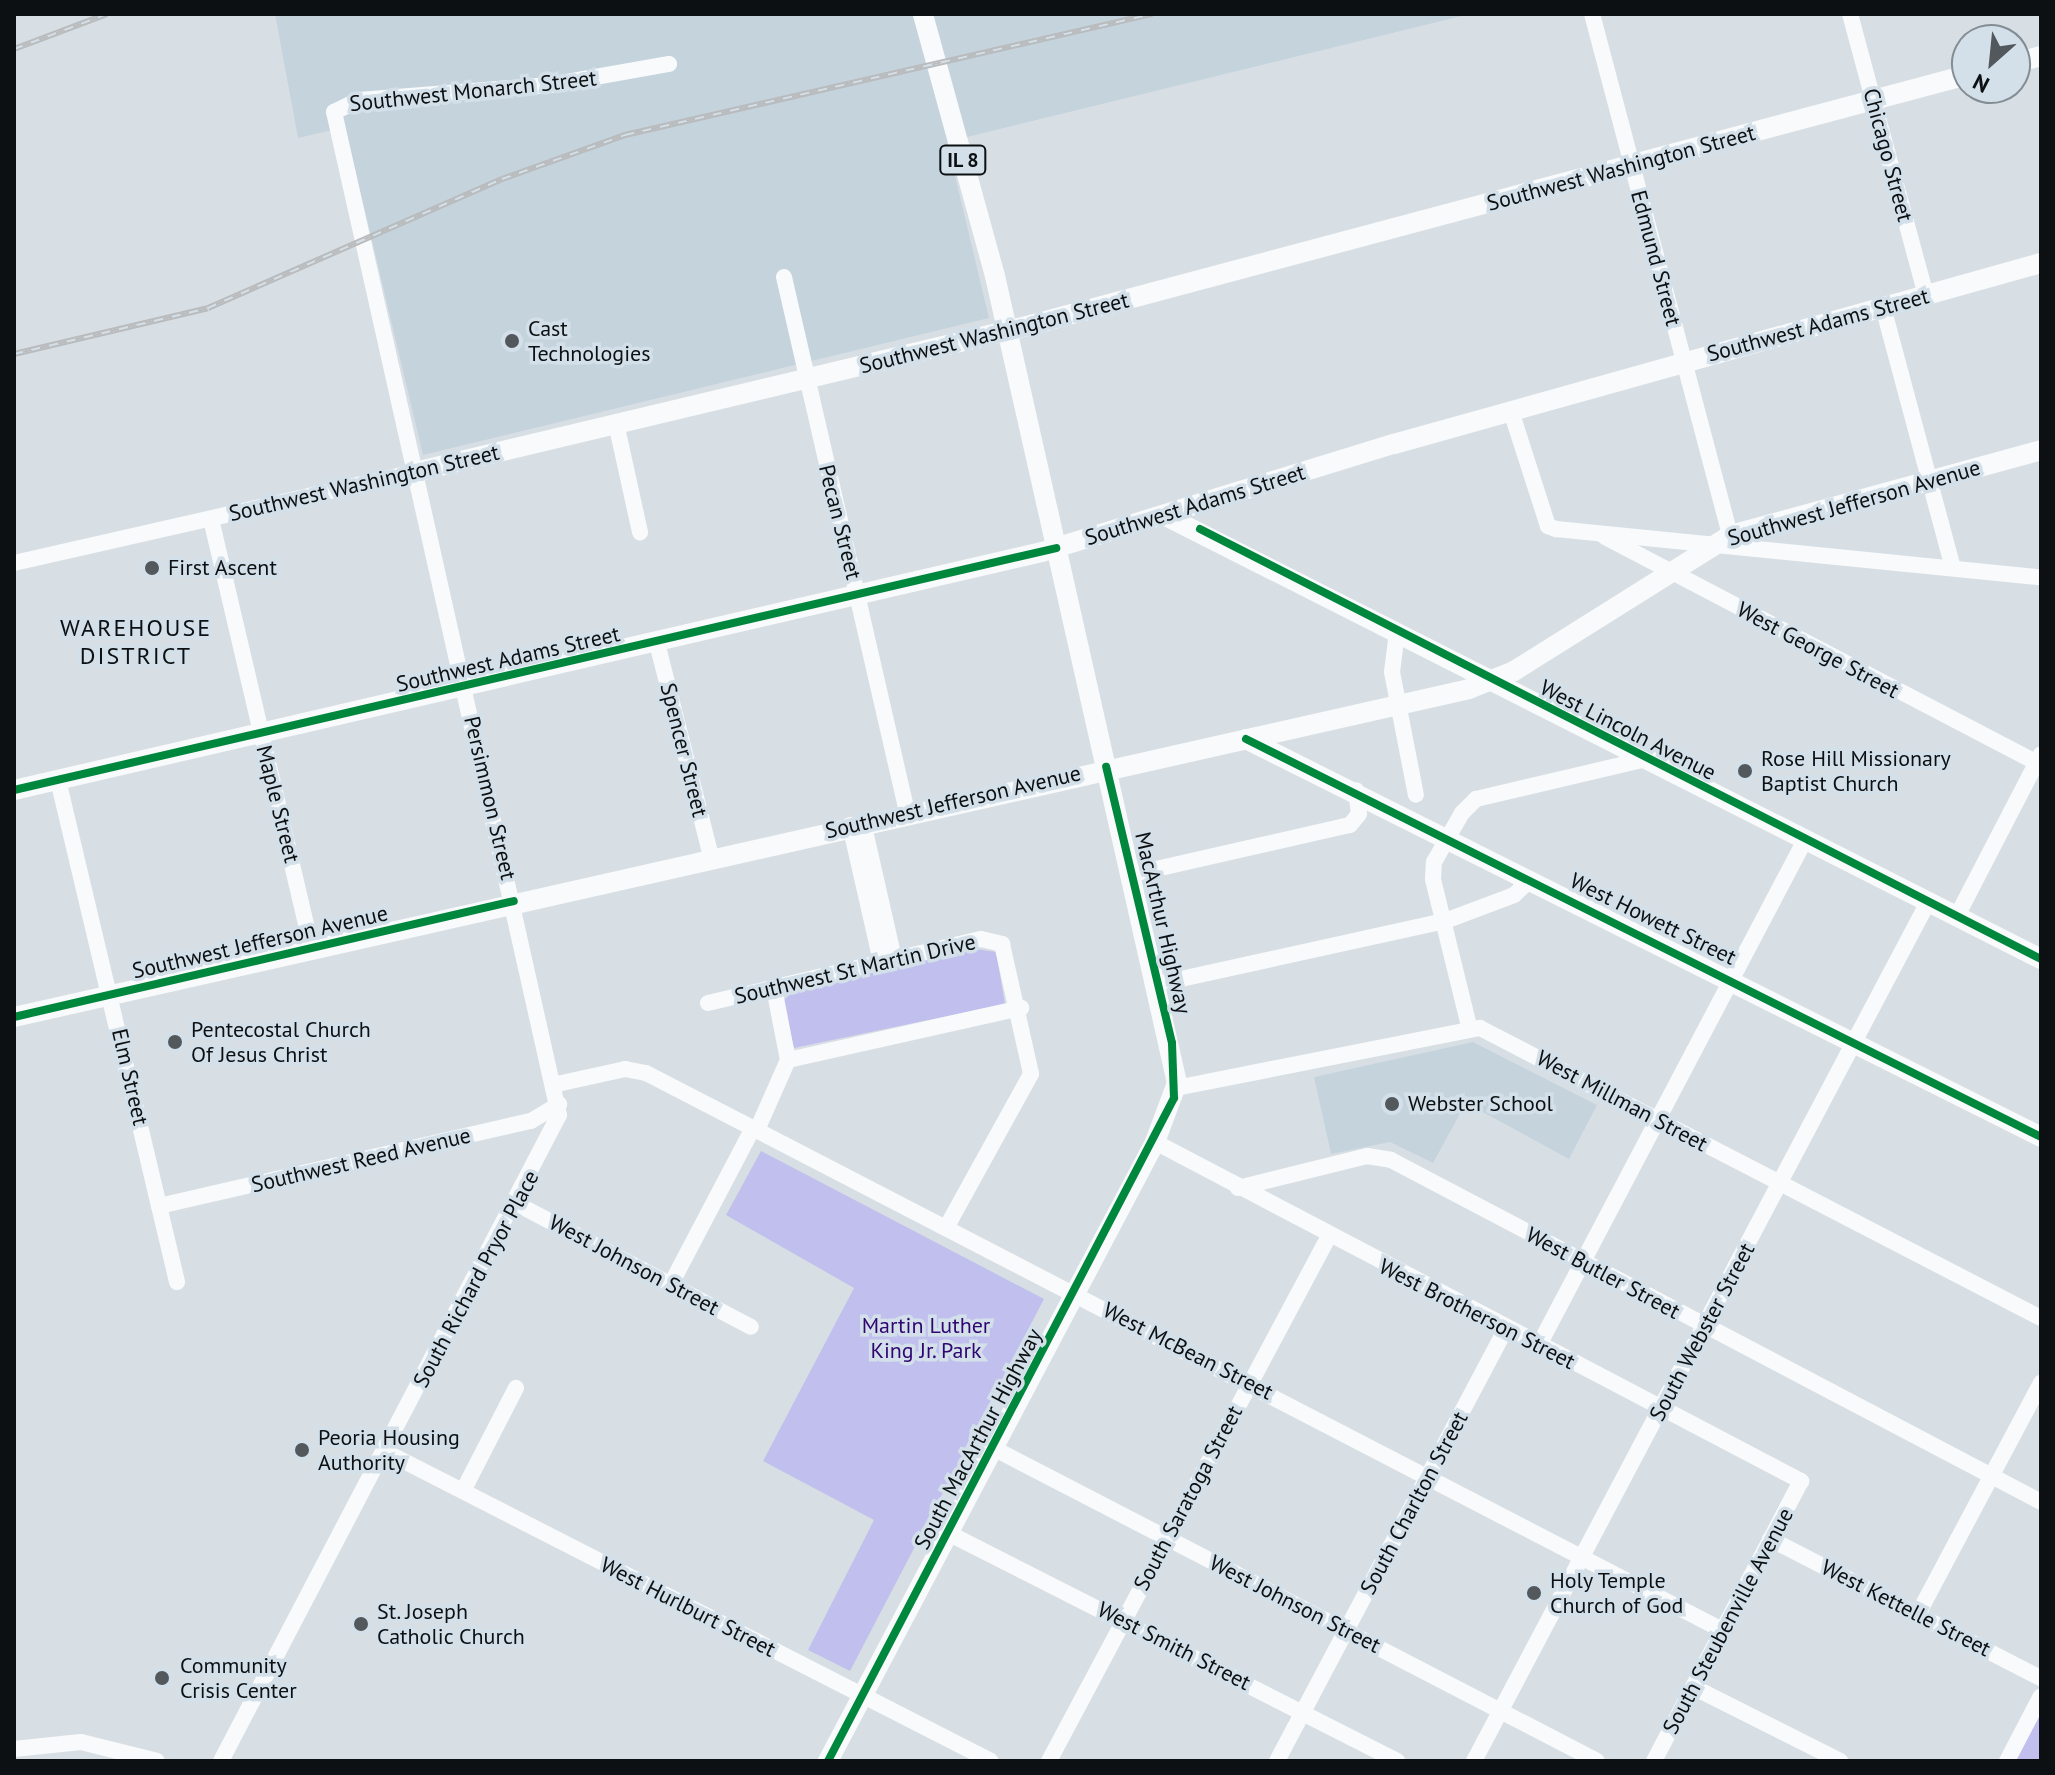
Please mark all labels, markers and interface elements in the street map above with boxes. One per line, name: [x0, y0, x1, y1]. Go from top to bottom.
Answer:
north arrow: [1951, 24, 2031, 104]
street label: Southwest Monarch Street: [348, 65, 598, 117]
text: N: [1968, 68, 1994, 99]
street label: Chicago Street: [1858, 85, 1918, 225]
street label: Southwest Washington Street: [1484, 119, 1758, 217]
road number: IL 8: [937, 144, 989, 176]
street label: Edmund Street: [1625, 187, 1687, 329]
street label: Southwest Adams Street: [1704, 283, 1932, 367]
street label: Southwest Washington Street: [856, 287, 1132, 379]
place label: Cast Technologies: [528, 315, 650, 366]
marker: Cast Technologies: [503, 332, 521, 350]
street label: Southwest Washington Street: [226, 439, 502, 527]
street label: Southwest Jefferson Avenue: [1724, 454, 1984, 552]
street label: Southwest Adams Street: [1081, 459, 1309, 551]
street label: Pecan Street: [813, 462, 867, 582]
place label: First Ascent: [168, 555, 278, 581]
marker: First Ascent: [143, 559, 161, 577]
street label: West George Street: [1732, 596, 1904, 704]
district label: WAREHOUSE DISTRICT: [60, 614, 212, 670]
street label: Southwest Adams Street: [393, 620, 623, 698]
street label: West Lincoln Avenue: [1535, 674, 1721, 786]
street label: Spencer Street: [655, 680, 713, 820]
street label: Persimmon Street: [458, 714, 522, 882]
street label: Maple Street: [251, 743, 305, 865]
place label: Rose Hill Missionary Baptist Church: [1761, 745, 1951, 796]
street label: Southwest Jefferson Avenue: [822, 760, 1084, 844]
marker: Rose Hill Missionary Baptist Church: [1736, 762, 1754, 780]
street label: MacArthur Highway: [1129, 830, 1197, 1016]
street label: West Howett Street: [1566, 867, 1740, 971]
street label: Southwest Jefferson Avenue: [129, 900, 391, 984]
street label: Southwest St Martin Drive: [732, 928, 978, 1010]
place label: Pentecostal Church Of Jesus Christ: [191, 1016, 371, 1068]
street label: Elm Street: [106, 1026, 154, 1128]
marker: Pentecostal Church Of Jesus Christ: [166, 1033, 184, 1051]
street label: West Millman Street: [1532, 1045, 1712, 1157]
place label: Webster School: [1408, 1091, 1553, 1117]
marker: Webster School: [1383, 1095, 1401, 1113]
street label: Southwest Reed Avenue: [248, 1122, 474, 1198]
street label: South Richard Pryor Place: [408, 1166, 544, 1392]
street label: West Johnson Street: [545, 1209, 723, 1321]
street label: West Butler Street: [1522, 1221, 1684, 1325]
street label: South Webster Street: [1644, 1238, 1760, 1426]
street label: West Brotherson Street: [1375, 1253, 1579, 1375]
street label: West McBean Street: [1099, 1297, 1277, 1405]
park label: Martin Luther King Jr. Park: [862, 1312, 990, 1364]
street label: South MacArthur Highway: [908, 1324, 1048, 1554]
street label: South Saratoga Street: [1128, 1401, 1248, 1595]
street label: South Charlton Street: [1355, 1407, 1473, 1599]
place label: Peoria Housing Authority: [318, 1424, 460, 1476]
marker: Peoria Housing Authority: [293, 1441, 311, 1459]
street label: South Steubenville Avenue: [1657, 1503, 1799, 1739]
street label: West Johnson Street: [1205, 1549, 1385, 1659]
street label: West Hurlburt Street: [596, 1551, 780, 1663]
street label: West Kettelle Street: [1817, 1554, 1995, 1662]
place label: Holy Temple Church of God: [1550, 1567, 1683, 1618]
marker: Holy Temple Church of God: [1525, 1584, 1543, 1602]
street label: West Smith Street: [1093, 1596, 1255, 1696]
place label: St. Joseph Catholic Church: [377, 1598, 525, 1650]
marker: St. Joseph Catholic Church: [352, 1615, 370, 1633]
place label: Community Crisis Center: [180, 1652, 297, 1704]
marker: Community Crisis Center: [151, 1667, 173, 1689]

